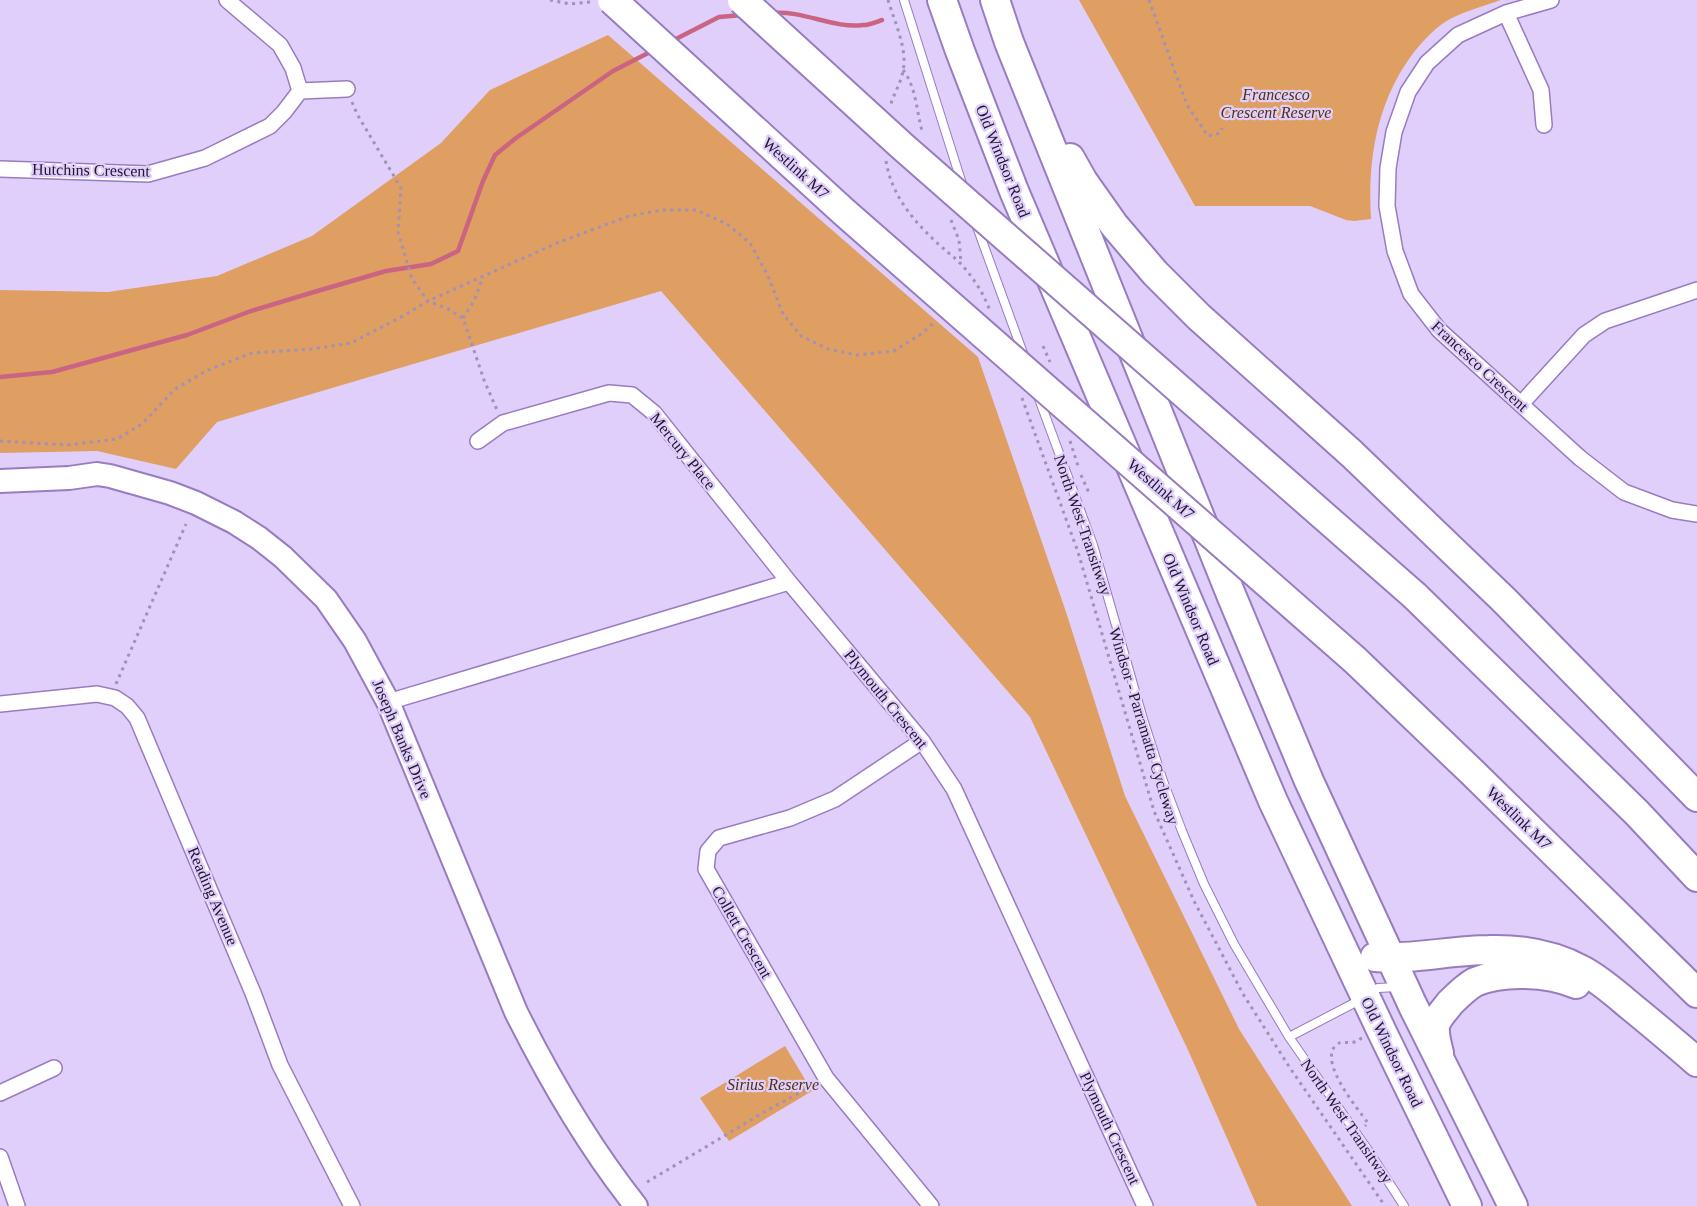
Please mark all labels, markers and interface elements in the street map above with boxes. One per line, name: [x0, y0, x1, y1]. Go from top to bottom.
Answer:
park label: Francesco Crescent Reserve: [1221, 86, 1331, 121]
street label: Old Windsor Road: [973, 102, 1033, 220]
street label: Westlink M7: [760, 134, 832, 202]
street label: Hutchins Crescent: [32, 160, 151, 180]
street label: Francesco Crescent: [1429, 317, 1532, 415]
street label: Mercury Place: [646, 409, 719, 493]
street label: North West Transitway: [1050, 452, 1115, 598]
street label: Westlink M7: [1124, 455, 1198, 523]
street label: Old Windsor Road: [1160, 550, 1222, 668]
street label: Windsor - Parramatta Cycleway: [1105, 625, 1182, 827]
street label: Plymouth Crescent: [840, 646, 931, 753]
street label: Joseph Banks Drive: [368, 677, 435, 802]
street label: Westlink M7: [1483, 783, 1555, 853]
street label: Reading Avenue: [184, 844, 241, 948]
street label: Collett Crescent: [709, 883, 776, 982]
street label: Old Windsor Road: [1358, 994, 1426, 1110]
street label: North West Transitway: [1297, 1056, 1396, 1187]
street label: Plymouth Crescent: [1076, 1069, 1144, 1188]
park label: Sirius Reserve: [727, 1076, 819, 1093]

